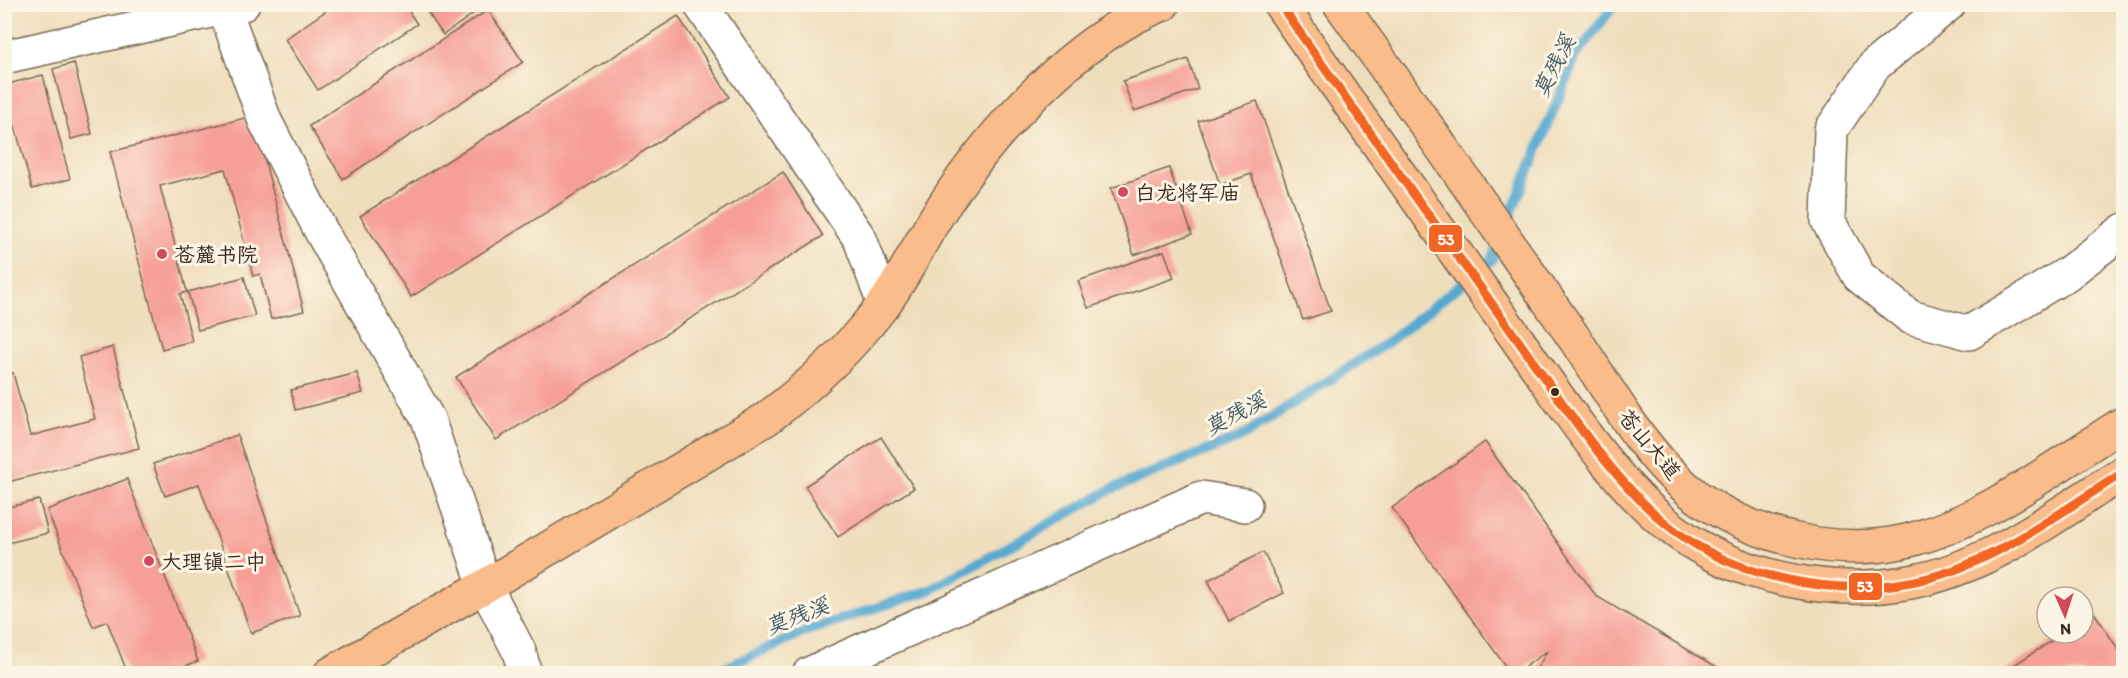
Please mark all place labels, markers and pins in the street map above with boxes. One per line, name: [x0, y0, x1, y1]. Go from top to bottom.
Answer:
place label: 白龙将军庙: [1135, 180, 1240, 205]
marker: 白龙将军庙: [1116, 185, 1130, 199]
place label: 苍麓书院: [174, 242, 258, 267]
marker: 苍麓书院: [155, 247, 169, 261]
unlabelled marker: [1549, 386, 1561, 398]
place label: 大理镇二中: [161, 549, 266, 574]
marker: 大理镇二中: [142, 554, 156, 568]

